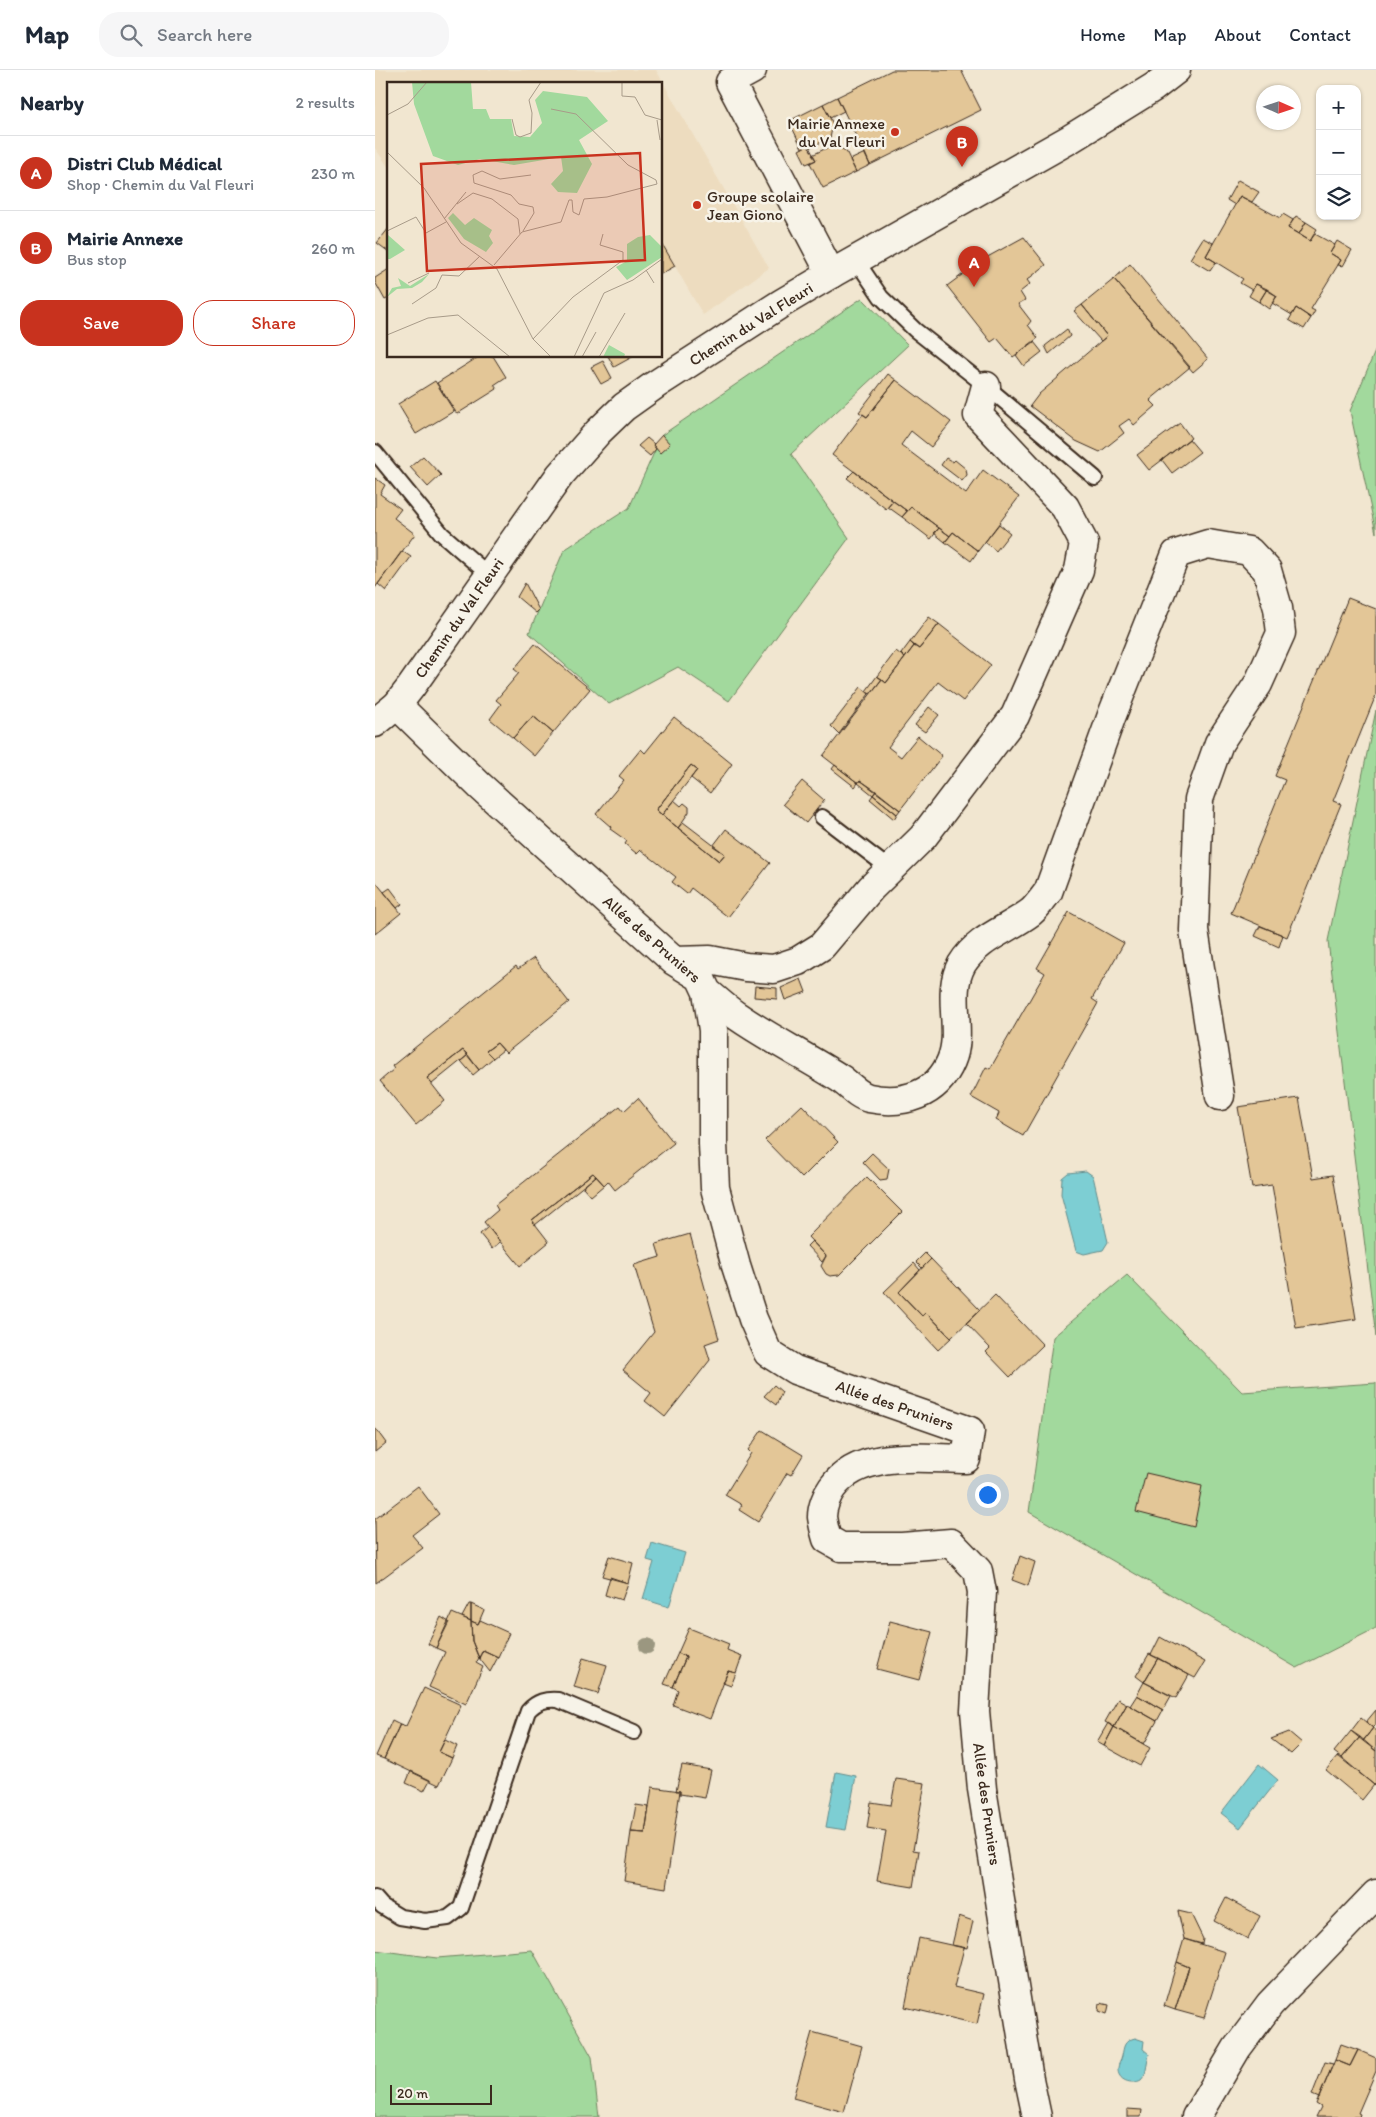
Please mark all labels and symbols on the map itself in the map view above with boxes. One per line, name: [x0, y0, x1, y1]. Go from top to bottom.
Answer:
inset map: [387, 82, 663, 358]
north arrow: [1256, 85, 1301, 130]
place label: Mairie Annexe du Val Fleuri: [787, 114, 885, 151]
marker: Mairie Annexe du Val Fleuri: [889, 126, 901, 138]
pin: B: [946, 126, 978, 167]
place label: Groupe scolaire Jean Giono: [707, 187, 814, 224]
marker: Groupe scolaire Jean Giono: [691, 199, 703, 211]
pin: A: [958, 246, 990, 287]
street label: Chemin du Val Fleuri: [686, 278, 816, 370]
street label: Chemin du Val Fleuri: [410, 554, 508, 682]
street label: Allée des Pruniers: [599, 891, 705, 987]
street label: Allée des Pruniers: [834, 1376, 956, 1434]
your location: [975, 1482, 1001, 1508]
street label: Allée des Pruniers: [969, 1742, 1005, 1866]
scale bar: [390, 2082, 493, 2105]

